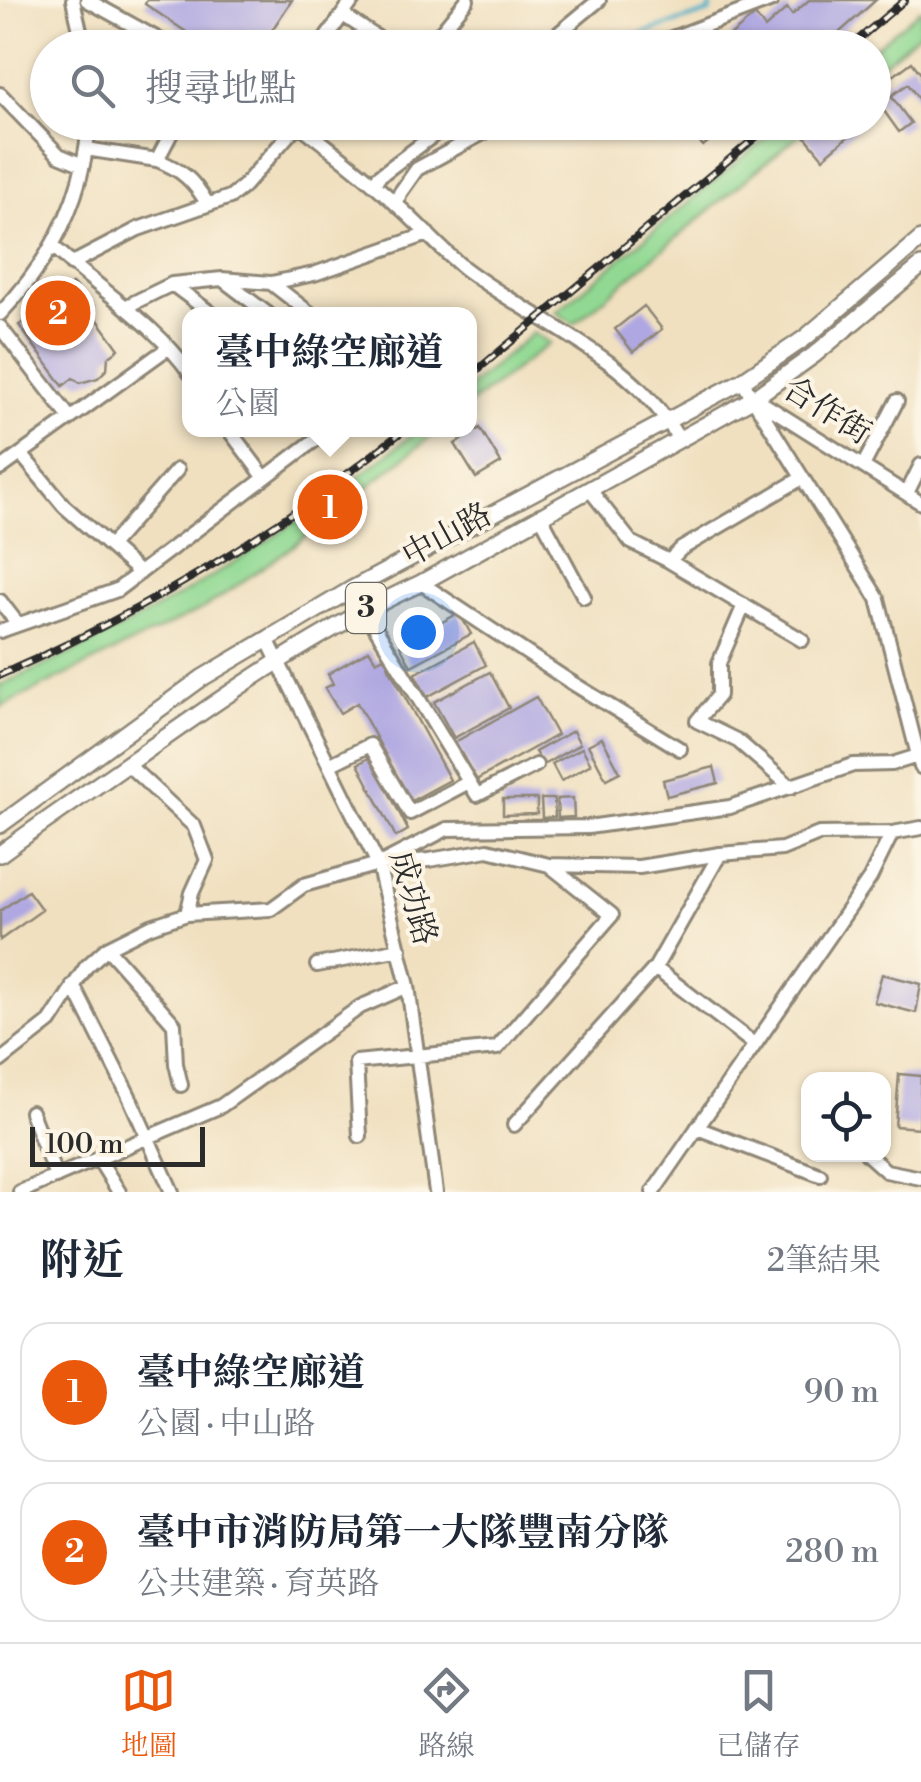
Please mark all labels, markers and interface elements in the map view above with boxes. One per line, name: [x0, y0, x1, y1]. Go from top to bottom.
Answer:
search box: [30, 30, 891, 140]
icon: search: [65, 58, 120, 113]
text: 搜尋地點: [145, 66, 297, 113]
pin: 2: [26, 276, 90, 350]
popup: [182, 307, 477, 437]
text: 臺中綠空廊道: [215, 330, 444, 377]
street label: 合作街: [776, 369, 878, 453]
text: 公園: [215, 384, 280, 424]
pin: 1: [298, 470, 362, 544]
street label: 中山路: [395, 494, 499, 576]
road number: 3: [346, 583, 386, 633]
your location: [393, 607, 444, 658]
street label: 成功路: [381, 846, 445, 950]
map controls: [801, 1072, 891, 1162]
button: locate: [801, 1072, 891, 1162]
scale bar: [30, 1122, 205, 1166]
text: 100 m: [45, 1127, 124, 1162]
text: 附近: [40, 1235, 124, 1288]
text: 2筆結果: [767, 1241, 881, 1281]
text: 臺中綠空廊道: [137, 1350, 365, 1397]
text: 1: [67, 1372, 82, 1412]
text: 90 m: [804, 1372, 879, 1412]
text: 公園 · 中山路: [137, 1404, 316, 1444]
text: 臺中市消防局第一大隊豐南分隊: [137, 1510, 669, 1557]
text: 2: [64, 1532, 85, 1572]
text: 280 m: [785, 1532, 879, 1572]
text: 公共建築 · 育英路: [137, 1564, 380, 1604]
tab: 地圖: [121, 1663, 177, 1764]
tab: 路線: [418, 1663, 474, 1764]
tab: 已儲存: [716, 1663, 800, 1764]

